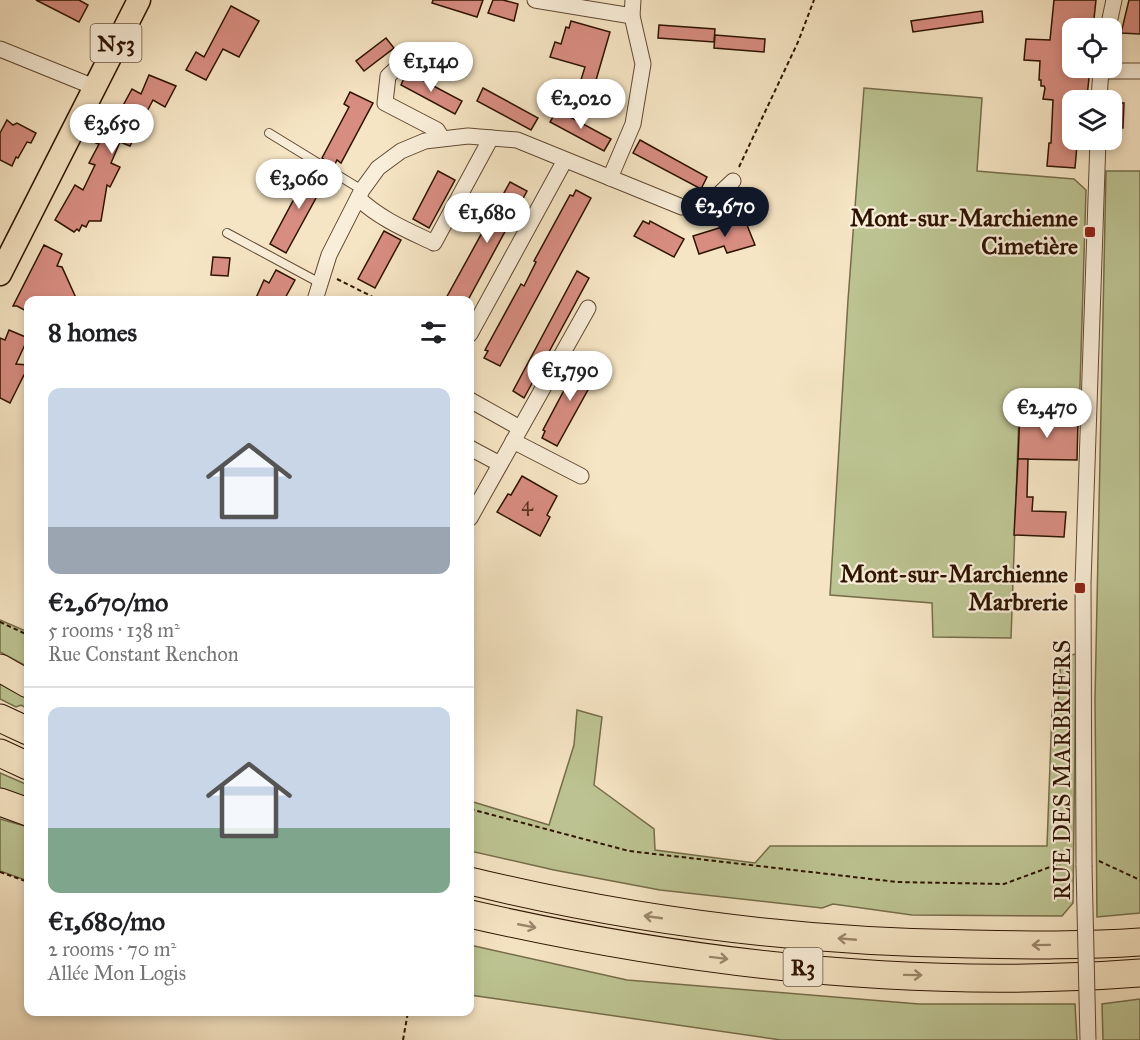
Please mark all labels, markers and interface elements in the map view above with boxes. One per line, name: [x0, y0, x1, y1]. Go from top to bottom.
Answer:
map controls: [1062, 18, 1122, 150]
button: locate: [1062, 18, 1122, 78]
road number: N53: [90, 24, 142, 62]
pin: €1,140: [382, 42, 480, 93]
text: €1,140: [403, 49, 459, 73]
pin: €2,020: [532, 79, 630, 130]
text: €2,020: [551, 86, 611, 110]
button: layers: [1062, 90, 1122, 150]
pin: €3,650: [63, 104, 161, 155]
text: €3,650: [84, 111, 140, 135]
pin: €3,060: [250, 159, 348, 210]
text: €3,060: [270, 166, 328, 190]
pin: €2,670: [676, 187, 774, 238]
pin: €1,680: [438, 193, 536, 244]
text: €2,670: [695, 194, 755, 218]
text: €1,680: [458, 200, 516, 224]
place label: Mont-sur-Marchienne Cimetière: [850, 203, 1078, 261]
marker: Mont-sur-Marchienne Cimetière: [1083, 225, 1097, 239]
text: 8 homes: [48, 316, 137, 348]
icon: filters: [417, 316, 450, 349]
pin: €1,790: [521, 351, 619, 402]
text: €1,790: [541, 358, 599, 382]
pin: €2,470: [998, 388, 1096, 439]
text: €2,470: [1017, 395, 1077, 419]
icon: home: [195, 427, 303, 535]
house number: 4: [521, 491, 534, 517]
place label: Mont-sur-Marchienne Marbrerie: [840, 559, 1068, 617]
marker: Mont-sur-Marchienne Marbrerie: [1073, 581, 1087, 595]
text: €2,670/mo: [48, 586, 168, 618]
text: 5 rooms · 138 m²: [48, 618, 180, 642]
street label: RUE DES MARBRIERS: [1047, 640, 1077, 900]
text: Rue Constant Renchon: [48, 642, 238, 666]
icon: home: [195, 746, 303, 854]
text: €1,680/mo: [48, 905, 165, 937]
one-way arrow: [643, 911, 663, 922]
one-way arrow: [516, 921, 536, 932]
one-way arrow: [837, 933, 857, 944]
text: 2 rooms · 70 m²: [48, 937, 176, 961]
one-way arrow: [1032, 939, 1052, 951]
road number: R3: [784, 948, 822, 986]
one-way arrow: [708, 953, 728, 964]
text: Allée Mon Logis: [48, 961, 186, 985]
one-way arrow: [903, 970, 923, 981]

